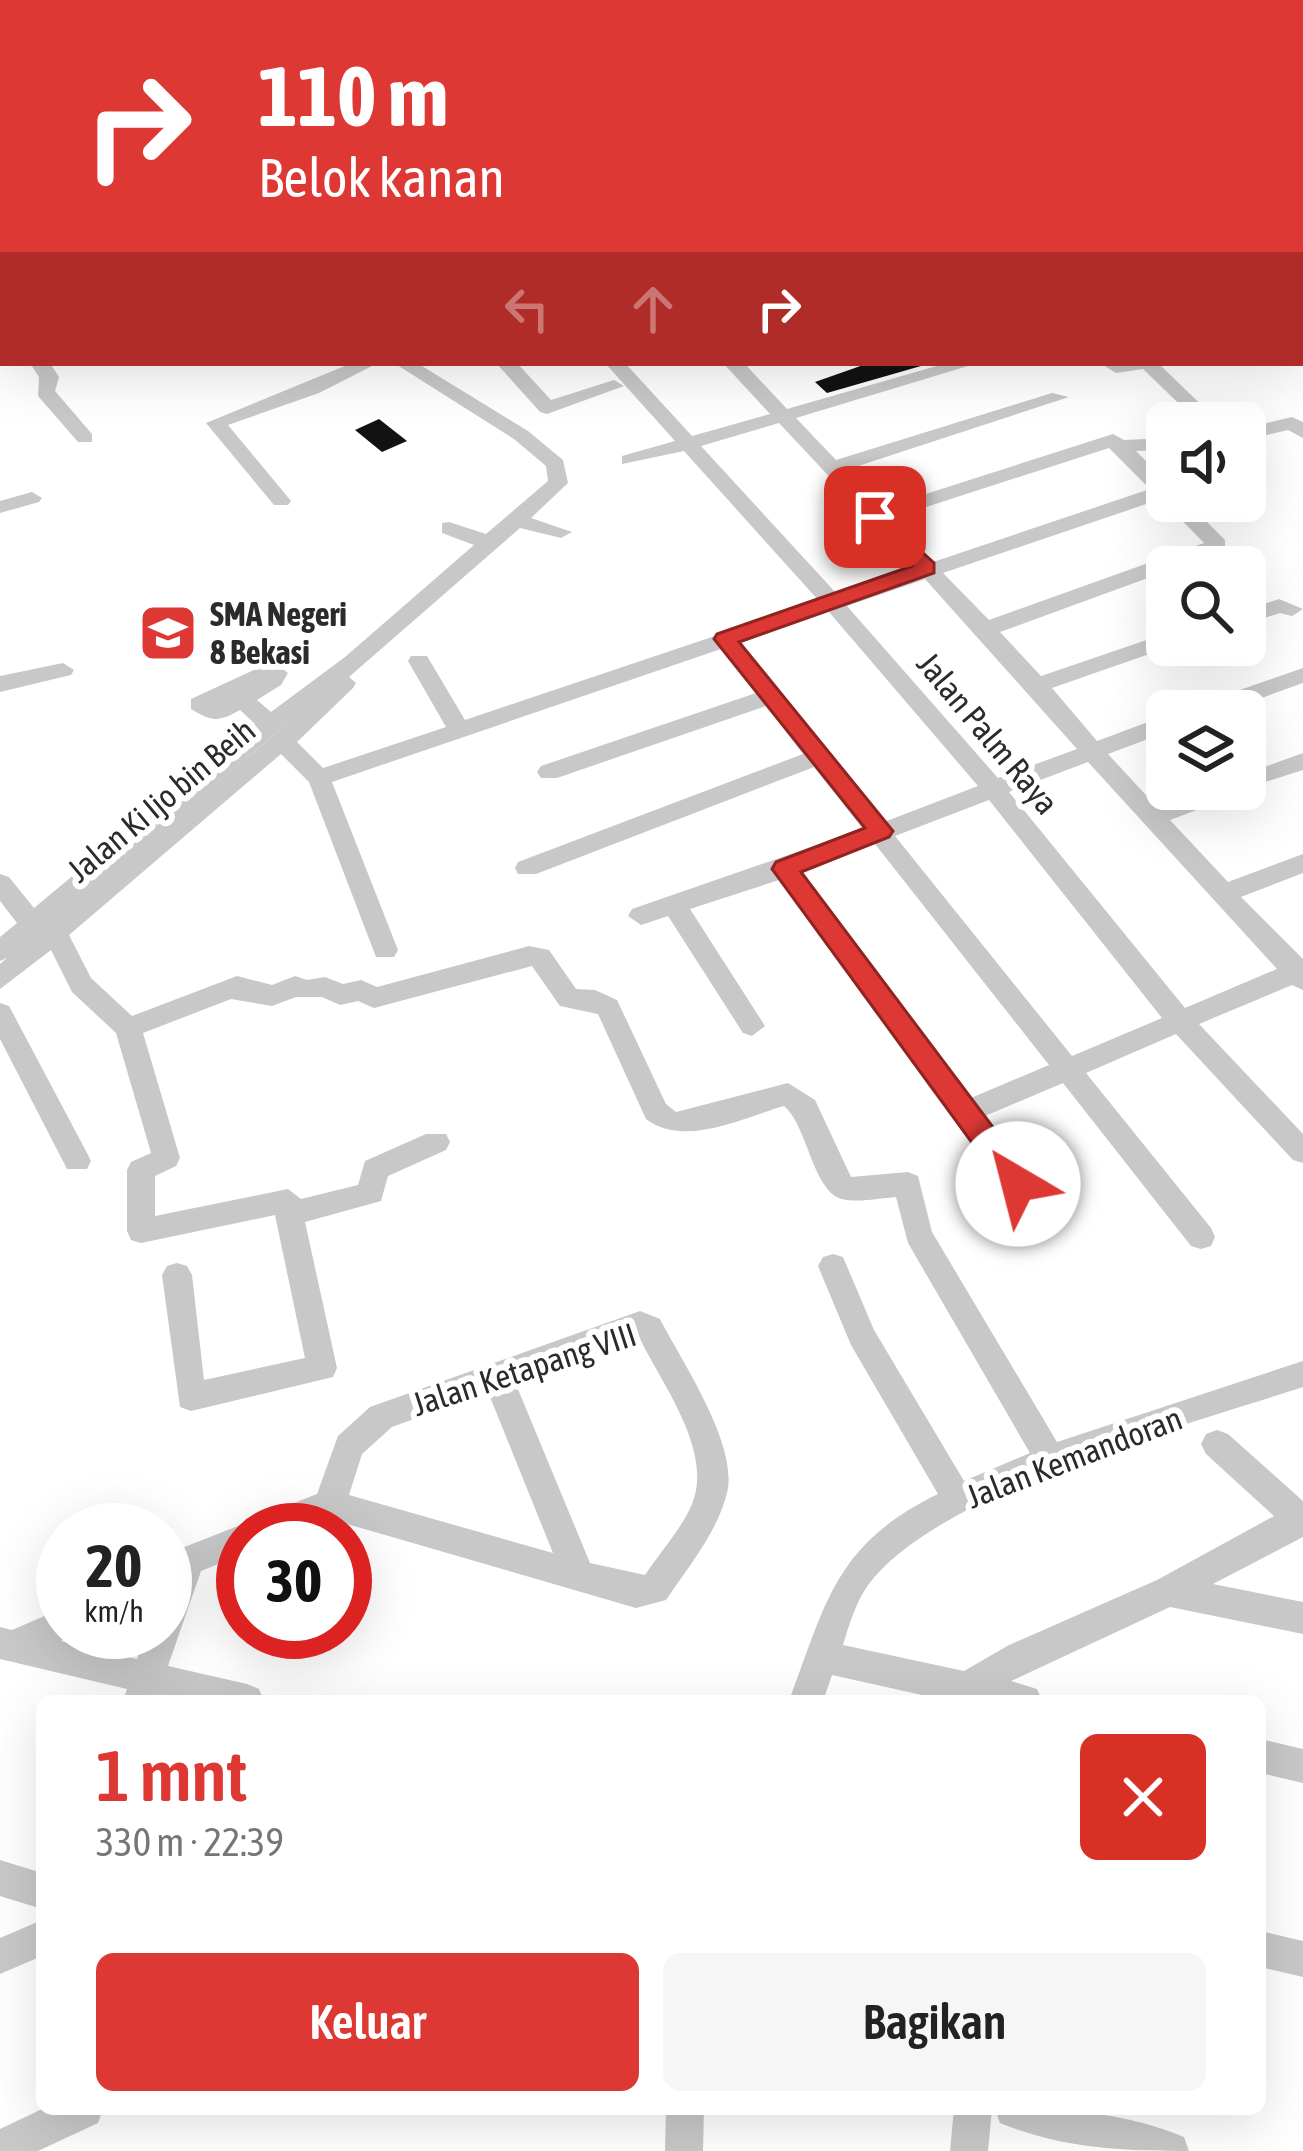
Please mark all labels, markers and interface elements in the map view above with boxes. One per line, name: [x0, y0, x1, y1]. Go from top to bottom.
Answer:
icon: right: [60, 48, 216, 204]
text: 110 m: [258, 48, 448, 144]
text: Belok kanan: [258, 147, 505, 208]
icon: left: [494, 276, 560, 342]
icon: ahead: [620, 276, 686, 342]
icon: right: [746, 276, 812, 342]
map controls: [1146, 402, 1266, 810]
button: sound: [1146, 402, 1266, 522]
pin: [824, 466, 926, 568]
icon: arrive: [842, 484, 908, 550]
button: search: [1146, 546, 1266, 666]
place label: SMA Negeri 8 Bekasi: [210, 595, 347, 671]
school or university icon: SMA Negeri 8 Bekasi: [137, 602, 199, 664]
street label: Jalan Palm Raya: [910, 645, 1066, 821]
button: layers: [1146, 690, 1266, 810]
street label: Jalan Ki Ijo bin Beih: [60, 711, 262, 889]
position arrow: [955, 1121, 1081, 1247]
street label: Jalan Ketapang VIII: [407, 1315, 641, 1423]
street label: Jalan Kemandoran: [961, 1398, 1187, 1516]
speed limit sign: 30: [216, 1503, 372, 1659]
text: 20: [86, 1531, 142, 1600]
text: km/h: [84, 1594, 144, 1628]
text: 1 mnt: [96, 1734, 247, 1816]
button: close: [1080, 1734, 1206, 1860]
text: 330 m · 22:39: [96, 1820, 284, 1864]
button: Keluar: [96, 1953, 639, 2091]
button: Bagikan: [663, 1953, 1206, 2091]

